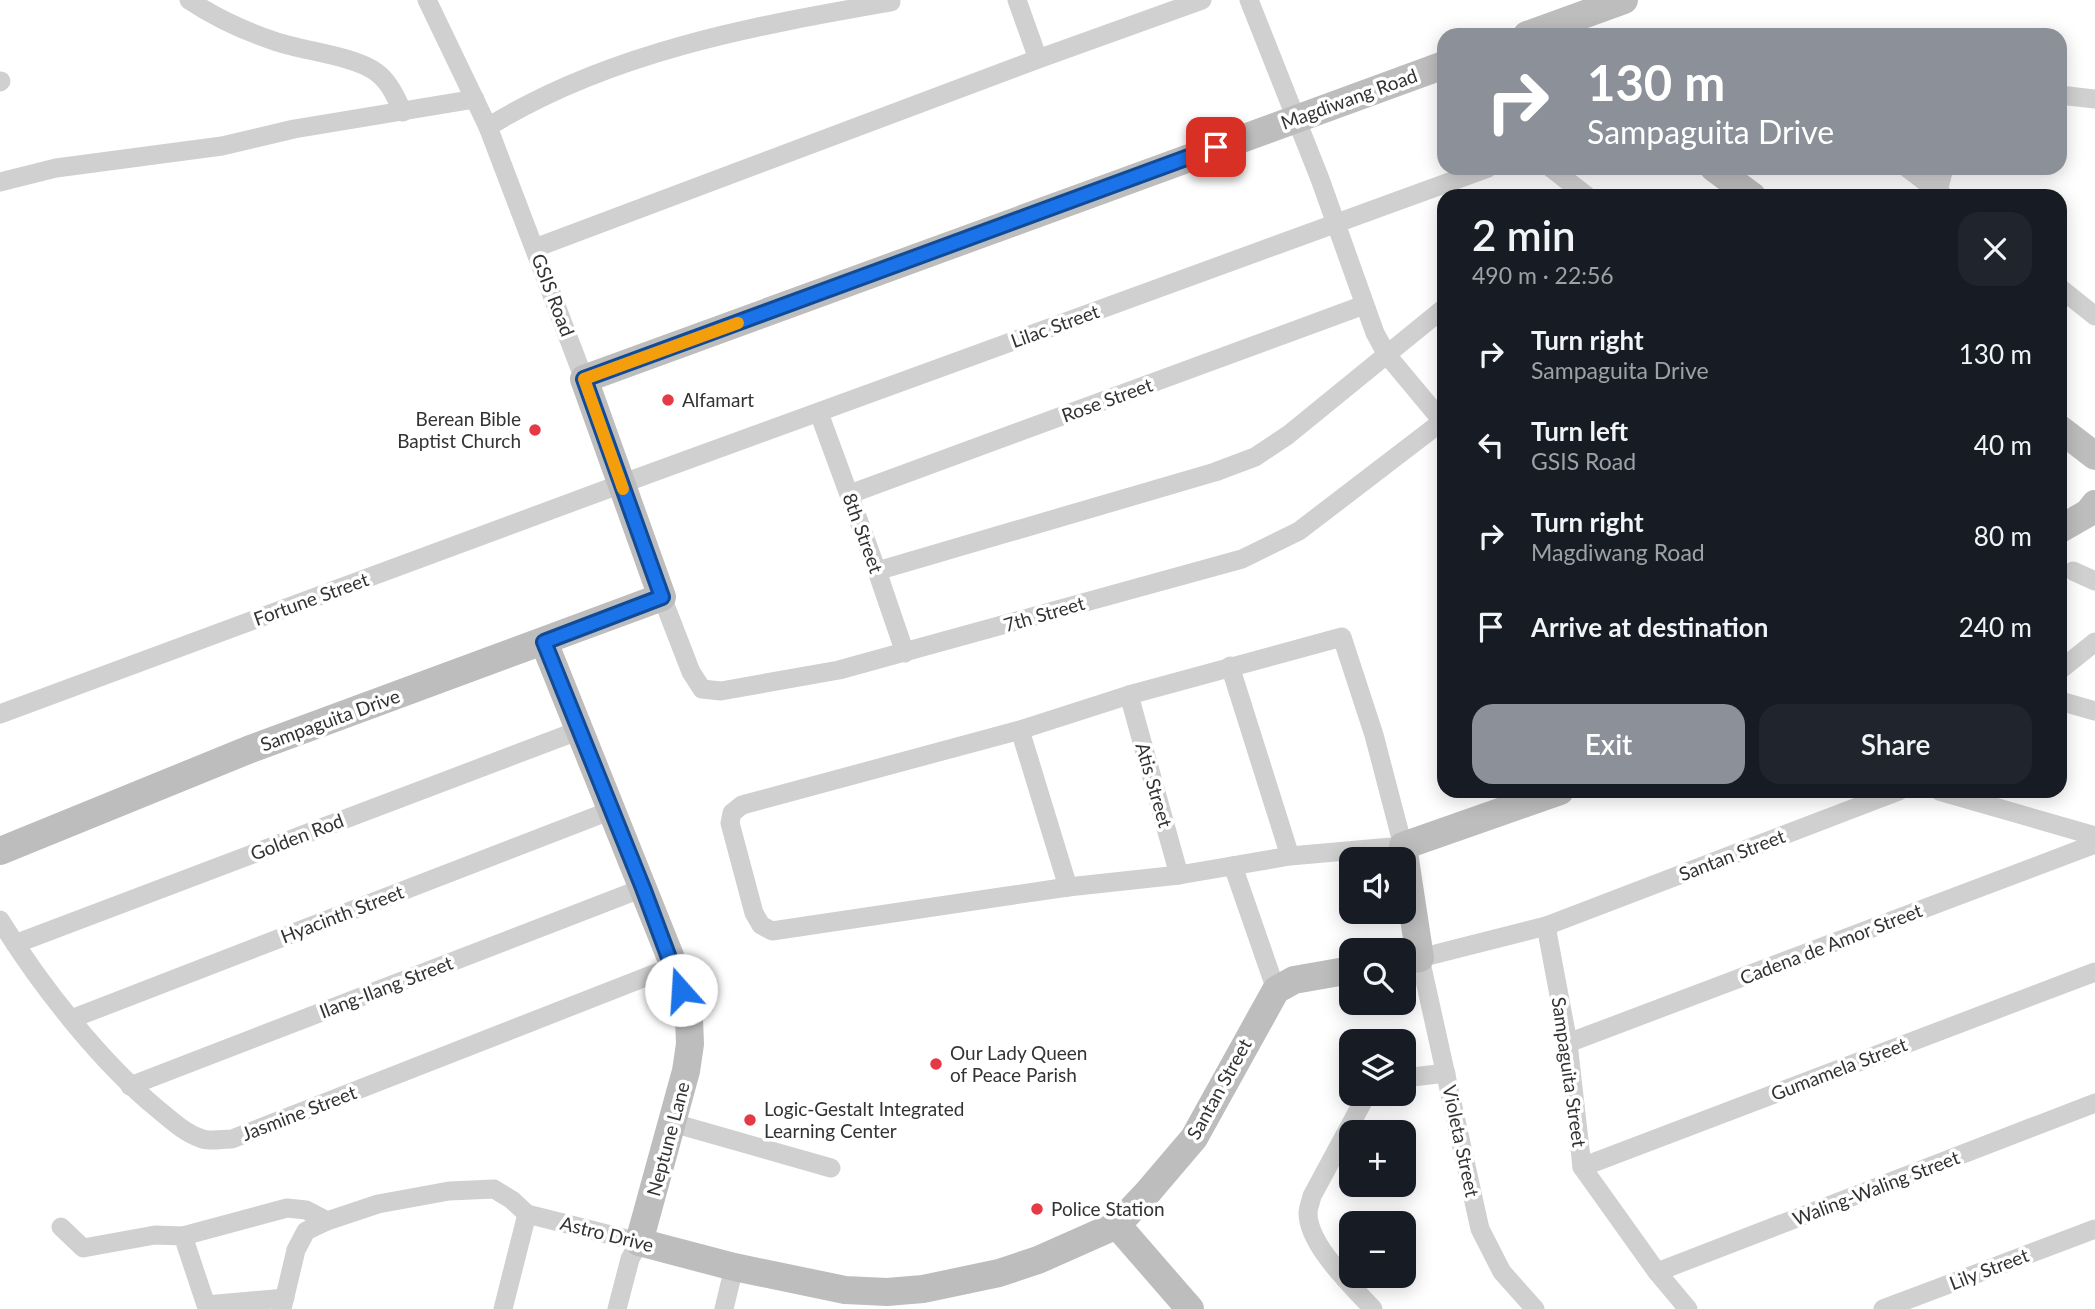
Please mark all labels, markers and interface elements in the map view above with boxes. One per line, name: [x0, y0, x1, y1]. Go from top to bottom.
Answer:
text: 130 m: [1587, 53, 1725, 111]
icon: right: [1472, 56, 1563, 147]
street label: Magdiwang Road: [1277, 63, 1420, 134]
text: Sampaguita Drive: [1587, 112, 1834, 151]
pin: [1186, 117, 1246, 177]
icon: arrive: [1197, 128, 1235, 166]
text: 2 min: [1472, 210, 1576, 260]
button: close: [1958, 212, 2032, 286]
street label: GSIS Road: [527, 250, 580, 339]
text: 490 m · 22:56: [1472, 261, 1614, 289]
street label: Lilac Street: [1008, 299, 1102, 352]
text: Turn right: [1531, 324, 1644, 356]
icon: right: [1472, 335, 1510, 373]
text: 130 m: [1959, 338, 2032, 370]
text: Sampaguita Drive: [1531, 356, 1709, 384]
street label: Rose Street: [1058, 372, 1156, 427]
place label: Alfamart: [682, 388, 754, 411]
marker: Alfamart: [660, 392, 676, 408]
place label: Berean Bible Baptist Church: [397, 407, 521, 452]
text: Turn left: [1531, 415, 1628, 447]
marker: Berean Bible Baptist Church: [527, 422, 543, 438]
icon: left: [1472, 426, 1510, 464]
text: 40 m: [1974, 429, 2032, 461]
text: GSIS Road: [1531, 447, 1636, 475]
street label: 8th Street: [838, 490, 889, 576]
text: Turn right: [1531, 506, 1644, 538]
icon: right: [1472, 517, 1510, 555]
text: 80 m: [1974, 520, 2032, 552]
text: Magdiwang Road: [1531, 538, 1705, 566]
street label: Fortune Street: [250, 567, 372, 630]
street label: 7th Street: [1001, 591, 1087, 636]
icon: arrive: [1472, 608, 1510, 646]
text: Arrive at destination: [1531, 611, 1768, 643]
text: 240 m: [1959, 611, 2032, 643]
street label: Sampaguita Drive: [257, 684, 403, 755]
button: Exit: [1472, 704, 1745, 784]
button: Share: [1759, 704, 2032, 784]
street label: Atis Street: [1131, 740, 1178, 830]
street label: Golden Rod: [247, 808, 347, 865]
street label: Santan Street: [1675, 824, 1788, 885]
map controls: [1339, 847, 1416, 1288]
button: sound: [1339, 847, 1416, 924]
street label: Hyacinth Street: [277, 879, 407, 948]
street label: Cadena de Amor Street: [1736, 898, 1925, 989]
button: search: [1339, 938, 1416, 1015]
street label: Ilang-Ilang Street: [316, 950, 456, 1023]
position arrow: [644, 953, 718, 1027]
street label: Sampaguita Street: [1548, 995, 1591, 1149]
button: layers: [1339, 1029, 1416, 1106]
street label: Gumamela Street: [1768, 1032, 1910, 1105]
street label: Santan Street: [1181, 1034, 1256, 1143]
place label: Our Lady Queen of Peace Parish: [950, 1041, 1087, 1086]
marker: Our Lady Queen of Peace Parish: [928, 1056, 944, 1072]
street label: Neptune Lane: [641, 1079, 694, 1199]
street label: Jasmine Street: [238, 1080, 360, 1145]
street label: Violeta Street: [1438, 1083, 1485, 1199]
place label: Logic-Gestalt Integrated Learning Center: [764, 1097, 965, 1142]
marker: Logic-Gestalt Integrated Learning Center: [742, 1112, 758, 1128]
button: +: [1339, 1120, 1416, 1197]
street label: Waling-Waling Street: [1789, 1145, 1963, 1230]
place label: Police Station: [1051, 1197, 1165, 1220]
marker: Police Station: [1029, 1201, 1045, 1217]
street label: Astro Drive: [558, 1211, 656, 1256]
button: −: [1339, 1211, 1416, 1288]
street label: Lily Street: [1946, 1243, 2032, 1294]

